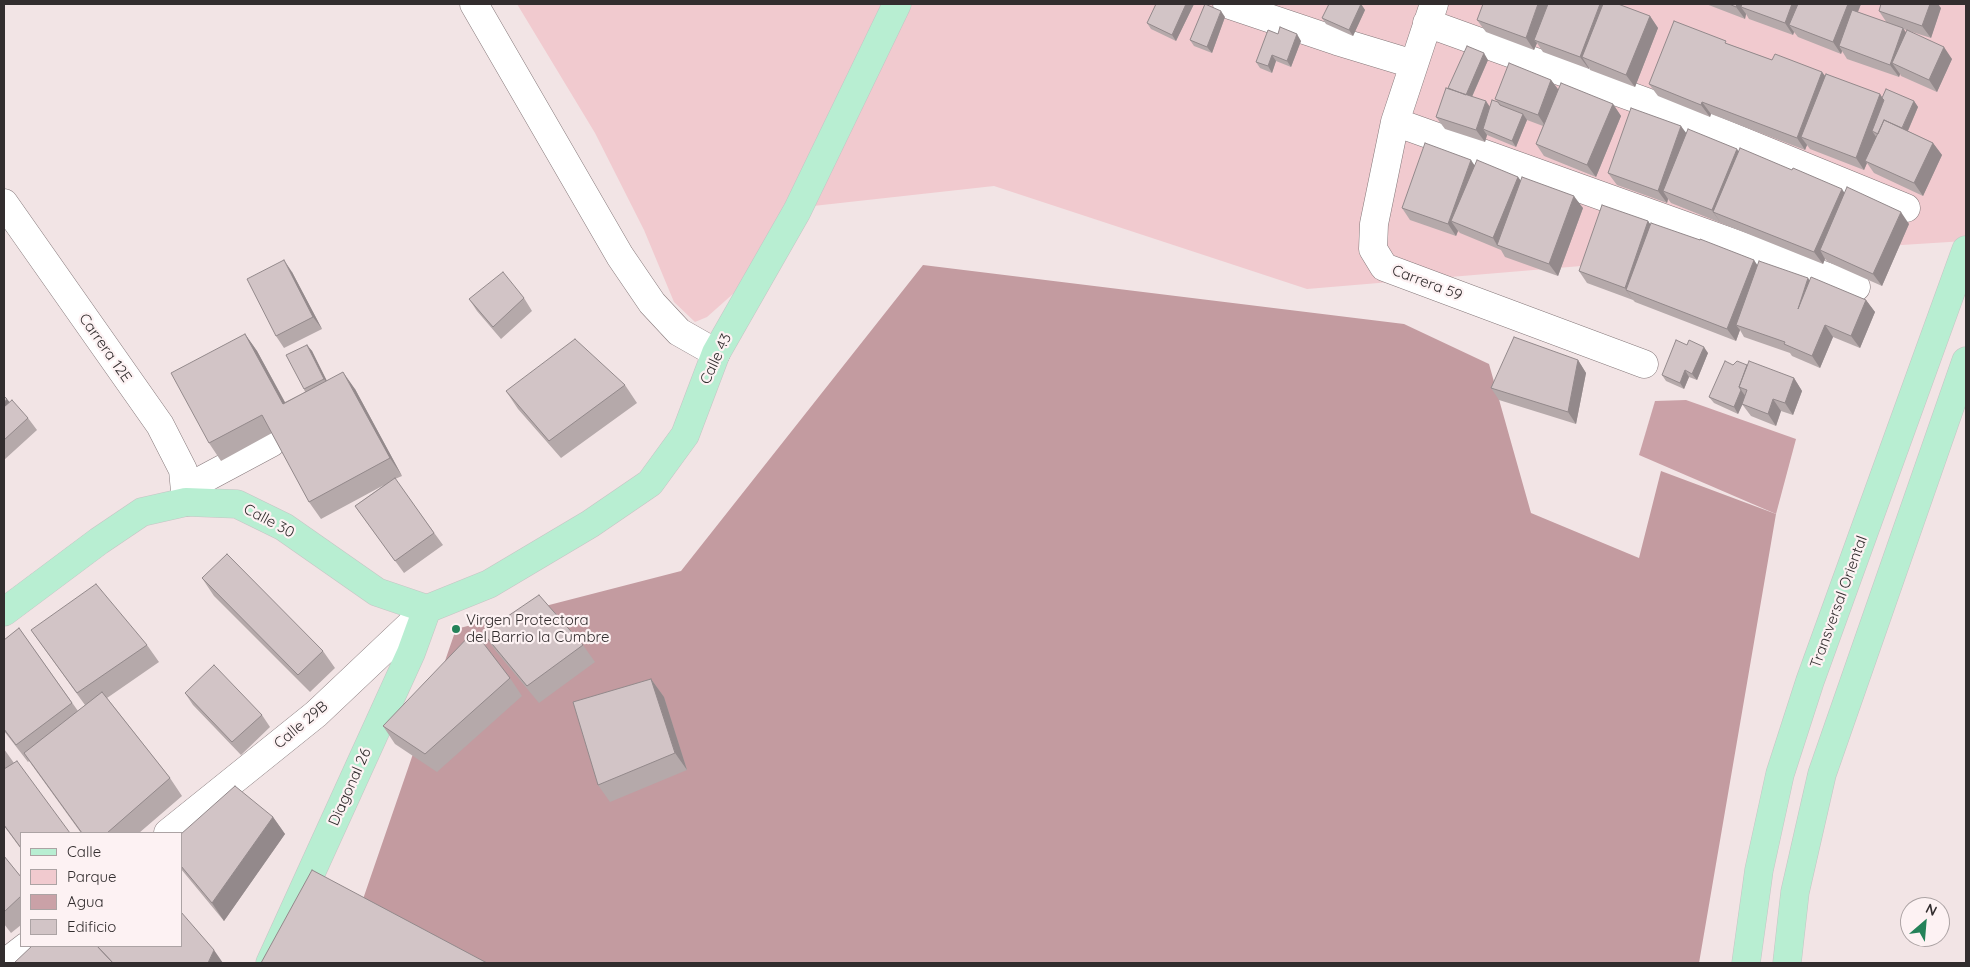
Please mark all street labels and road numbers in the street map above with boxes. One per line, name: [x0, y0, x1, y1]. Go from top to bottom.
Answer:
street label: Carrera 59: [1389, 261, 1465, 305]
street label: Carrera 12E: [75, 310, 135, 386]
street label: Calle 43: [696, 331, 736, 387]
street label: Calle 30: [240, 500, 298, 542]
street label: Transversal Oriental: [1807, 533, 1871, 671]
street label: Calle 29B: [270, 697, 332, 753]
street label: Diagonal 26: [325, 745, 375, 829]

